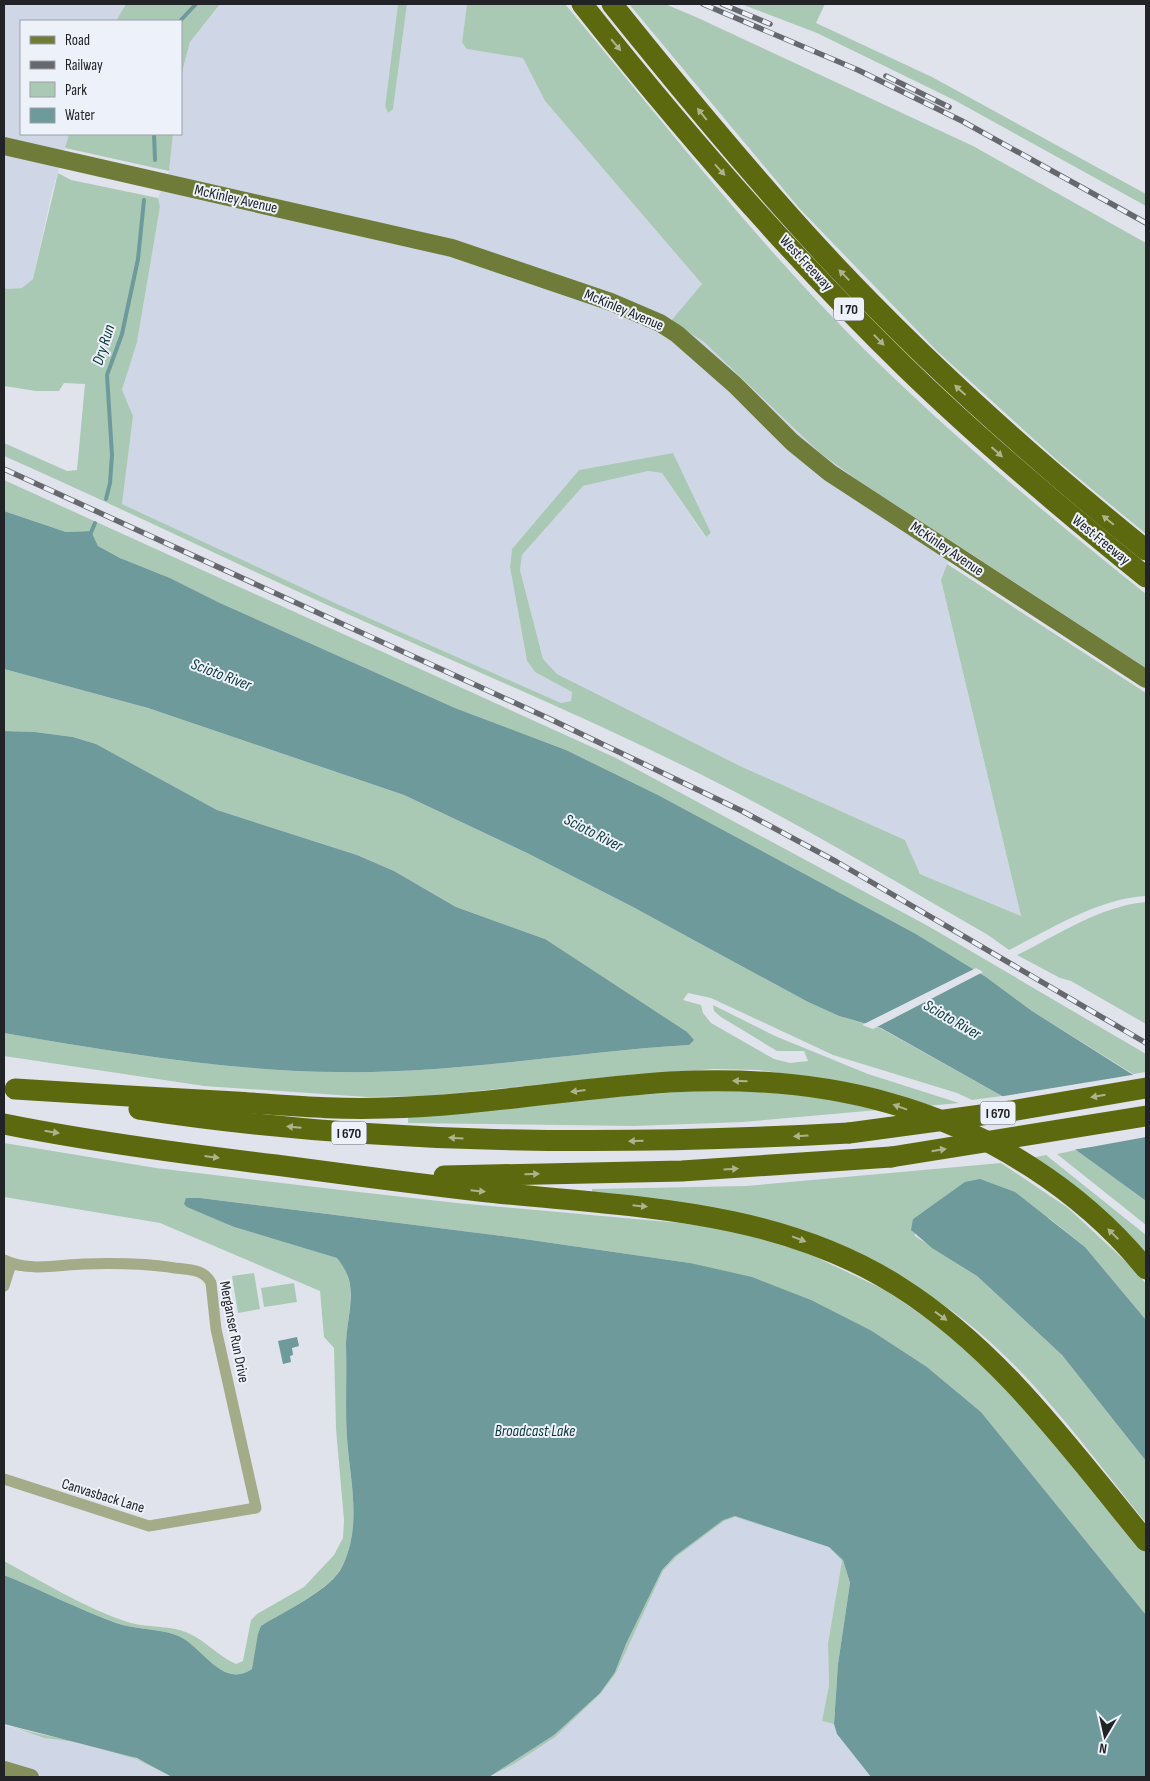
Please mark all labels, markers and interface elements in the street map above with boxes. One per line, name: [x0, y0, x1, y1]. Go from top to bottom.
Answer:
legend: [20, 20, 182, 135]
text: Road: [65, 31, 90, 50]
one-way arrow: [610, 39, 621, 51]
text: Railway: [65, 56, 103, 75]
text: Park: [65, 81, 87, 100]
text: Water: [65, 106, 96, 125]
one-way arrow: [696, 108, 707, 121]
one-way arrow: [714, 163, 726, 175]
street label: McKinley Avenue: [193, 180, 279, 218]
street label: West Freeway: [775, 231, 837, 295]
one-way arrow: [839, 269, 851, 281]
street label: McKinley Avenue: [581, 285, 667, 335]
road number: I 70: [834, 298, 864, 320]
water label: Dry Run: [89, 322, 120, 368]
one-way arrow: [873, 334, 885, 346]
one-way arrow: [953, 384, 966, 395]
one-way arrow: [990, 446, 1002, 458]
street label: West Freeway: [1068, 511, 1134, 569]
one-way arrow: [1102, 514, 1115, 525]
street label: McKinley Avenue: [907, 517, 987, 581]
water label: Scioto River: [188, 655, 254, 695]
water label: Scioto River: [561, 810, 626, 856]
water label: Scioto River: [920, 996, 984, 1044]
one-way arrow: [732, 1077, 748, 1085]
one-way arrow: [570, 1087, 586, 1095]
one-way arrow: [1090, 1093, 1106, 1101]
road number: I 670: [980, 1102, 1016, 1124]
one-way arrow: [892, 1103, 907, 1111]
road number: I 670: [332, 1122, 366, 1144]
one-way arrow: [286, 1123, 302, 1131]
one-way arrow: [44, 1129, 60, 1137]
one-way arrow: [792, 1132, 808, 1140]
one-way arrow: [448, 1133, 464, 1141]
one-way arrow: [628, 1137, 644, 1145]
one-way arrow: [932, 1146, 948, 1154]
one-way arrow: [205, 1153, 221, 1161]
one-way arrow: [723, 1164, 739, 1172]
one-way arrow: [524, 1169, 540, 1177]
one-way arrow: [471, 1187, 487, 1195]
one-way arrow: [632, 1203, 648, 1211]
one-way arrow: [1107, 1228, 1119, 1240]
one-way arrow: [792, 1235, 807, 1243]
street label: Merganser Run Drive: [215, 1280, 253, 1384]
one-way arrow: [934, 1311, 948, 1321]
water label: Broadcast Lake: [495, 1422, 575, 1441]
street label: Canvasback Lane: [59, 1474, 147, 1518]
north arrow: [1080, 1711, 1130, 1761]
text: N: [1098, 1739, 1108, 1757]

